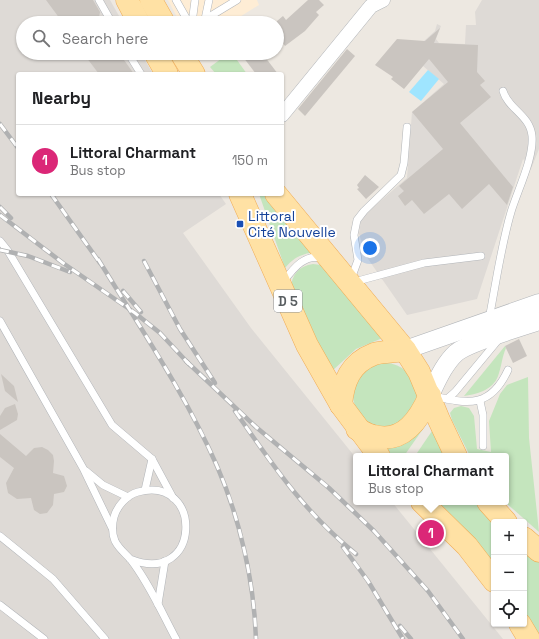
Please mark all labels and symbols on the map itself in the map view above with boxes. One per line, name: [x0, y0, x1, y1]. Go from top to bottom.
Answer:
place label: Littoral Cité Nouvelle: [248, 207, 336, 241]
marker: Littoral Cité Nouvelle: [235, 219, 245, 229]
your location: [360, 238, 380, 258]
road number: D 5: [274, 290, 302, 312]
pin: 1: [418, 518, 444, 548]

